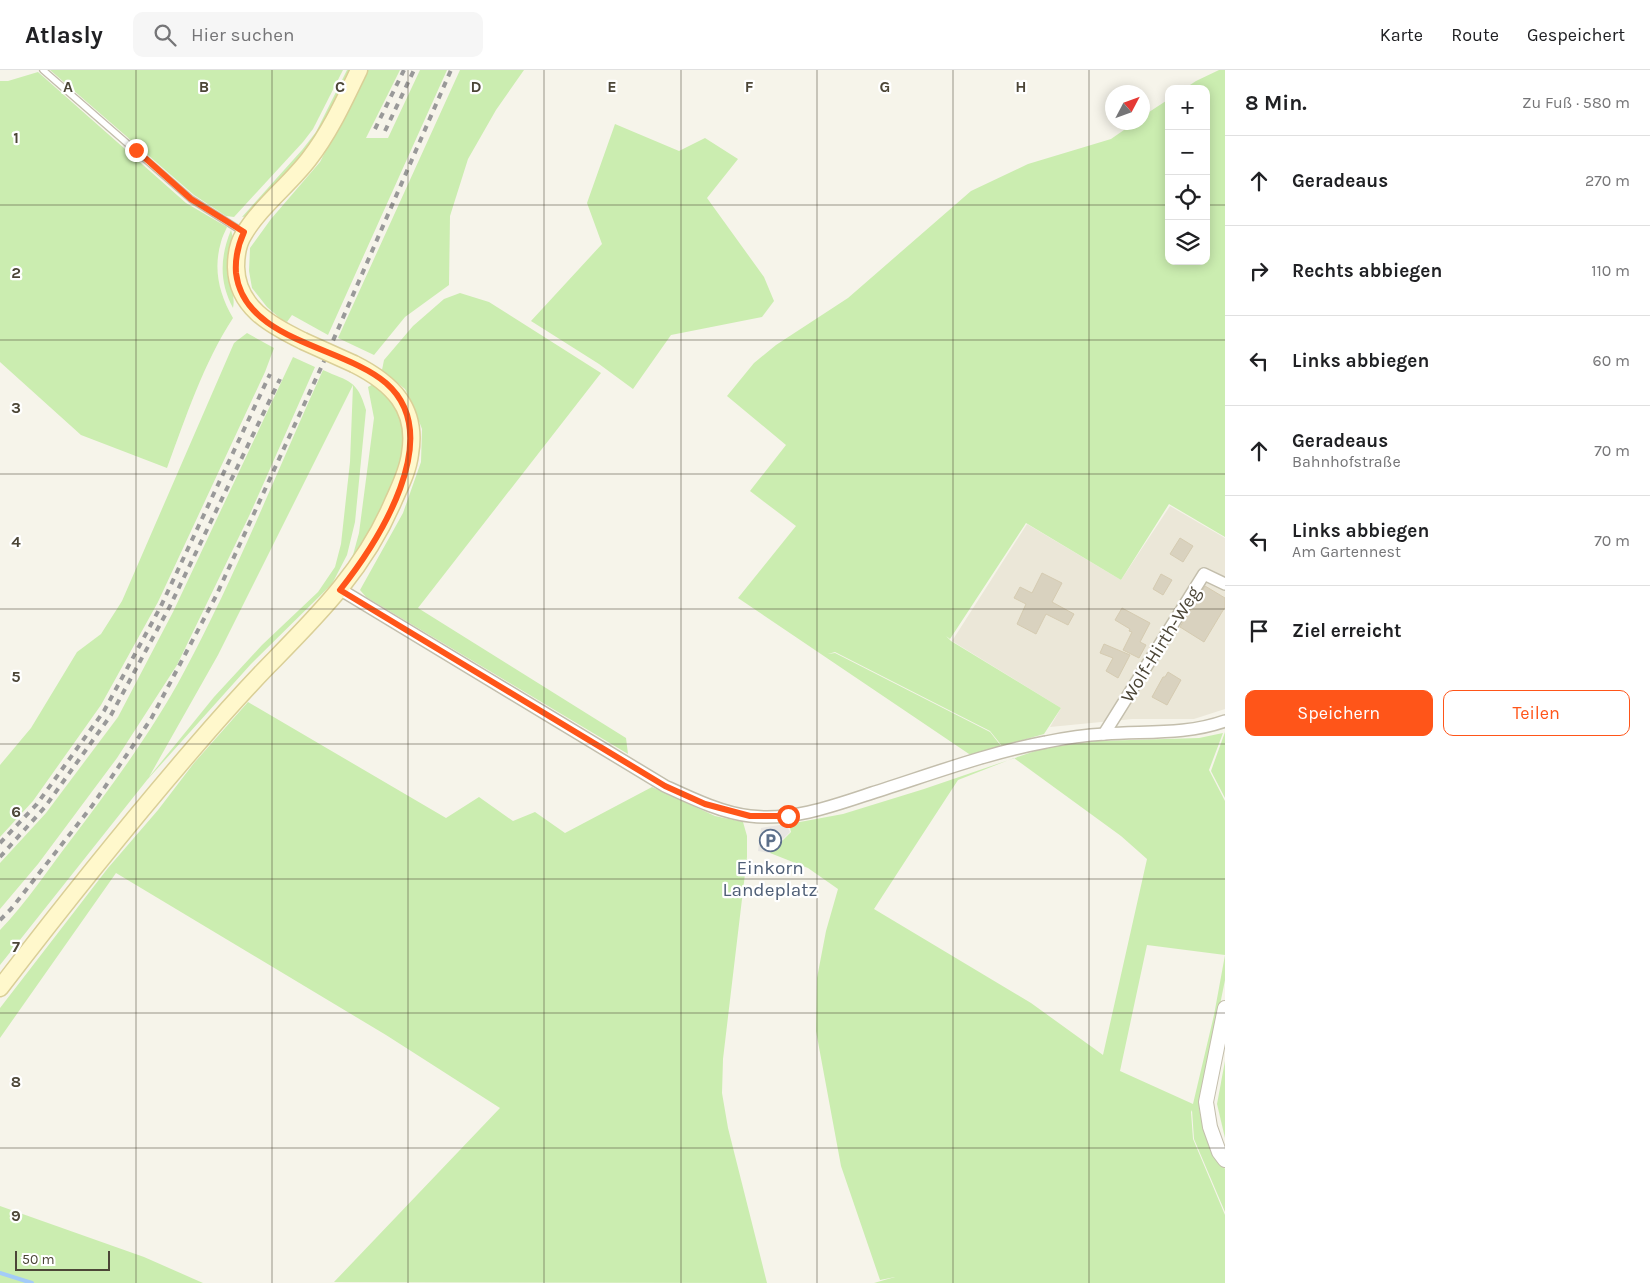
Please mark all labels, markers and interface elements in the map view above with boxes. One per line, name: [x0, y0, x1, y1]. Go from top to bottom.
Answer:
search box: [133, 12, 483, 57]
text: Atlasly: [25, 21, 103, 49]
icon: search: [151, 21, 179, 49]
text: Hier suchen: [191, 24, 294, 46]
text: Karte: [1380, 24, 1423, 46]
text: Route: [1451, 24, 1499, 46]
text: Gespeichert: [1527, 24, 1625, 46]
text: A: [63, 77, 73, 96]
text: B: [199, 77, 209, 96]
text: C: [335, 77, 345, 96]
text: D: [471, 77, 482, 96]
text: E: [607, 77, 617, 96]
text: F: [745, 77, 754, 96]
text: G: [880, 77, 890, 96]
text: H: [1015, 77, 1027, 96]
north arrow: [1105, 85, 1150, 130]
map controls: [1165, 85, 1210, 265]
button: +: [1165, 85, 1210, 130]
text: 8 Min.: [1245, 91, 1307, 115]
text: Zu Fuß · 580 m: [1522, 93, 1630, 112]
text: 1: [13, 128, 19, 147]
button: −: [1165, 130, 1210, 175]
route end: [125, 139, 148, 162]
icon: ahead: [1245, 167, 1273, 195]
text: Geradeaus: [1292, 170, 1388, 192]
text: 270 m: [1585, 171, 1630, 190]
button: locate: [1165, 175, 1210, 220]
button: layers: [1165, 220, 1210, 265]
icon: right: [1245, 257, 1273, 285]
text: Rechts abbiegen: [1292, 260, 1442, 282]
text: 110 m: [1591, 261, 1630, 280]
text: 2: [11, 263, 21, 282]
icon: left: [1245, 347, 1273, 375]
text: Links abbiegen: [1292, 350, 1429, 372]
text: 60 m: [1593, 351, 1630, 370]
text: 3: [11, 398, 21, 417]
text: Geradeaus: [1292, 430, 1388, 452]
icon: ahead: [1245, 437, 1273, 465]
text: 70 m: [1594, 441, 1630, 460]
text: Bahnhofstraße: [1292, 452, 1401, 471]
text: Links abbiegen: [1292, 520, 1429, 542]
icon: left: [1245, 527, 1273, 555]
text: 70 m: [1594, 531, 1630, 550]
text: 4: [11, 532, 21, 551]
text: Am Gartennest: [1292, 542, 1401, 561]
street label: Wolf-Hirth-Weg: [1116, 582, 1205, 707]
icon: arrive: [1245, 617, 1273, 645]
text: Ziel erreicht: [1292, 620, 1402, 642]
text: 5: [11, 667, 21, 686]
button: Speichern: [1245, 690, 1433, 736]
button: Teilen: [1443, 690, 1630, 736]
text: 6: [11, 802, 21, 821]
route start: [777, 805, 800, 828]
parking icon: Einkorn Landeplatz: [758, 829, 782, 853]
place label: Einkorn Landeplatz: [723, 857, 817, 901]
text: 7: [12, 937, 20, 956]
text: 8: [11, 1072, 21, 1091]
text: 9: [11, 1206, 21, 1225]
scale bar: [15, 1248, 110, 1271]
text: 50 m: [22, 1251, 55, 1268]

